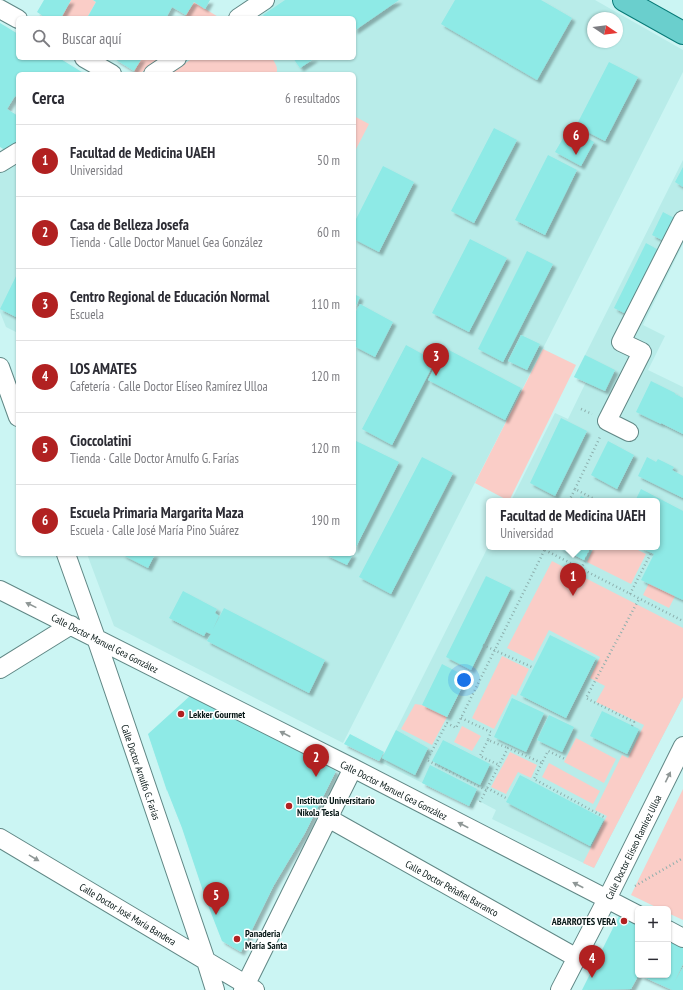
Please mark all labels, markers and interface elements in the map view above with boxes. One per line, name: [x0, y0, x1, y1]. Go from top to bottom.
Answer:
north arrow: [587, 12, 623, 48]
search box: [16, 16, 356, 60]
icon: search: [30, 27, 52, 49]
text: Buscar aquí: [62, 29, 122, 48]
text: Cerca: [32, 87, 65, 109]
text: 6 resultados: [285, 90, 340, 107]
pin: 6: [563, 122, 589, 155]
text: Facultad de Medicina UAEH: [70, 143, 215, 162]
text: 1: [42, 152, 48, 169]
text: 50 m: [317, 152, 340, 169]
text: Universidad: [70, 162, 123, 179]
text: Casa de Belleza Josefa: [70, 215, 189, 234]
text: 2: [42, 224, 48, 241]
text: 60 m: [317, 224, 340, 241]
text: Tienda · Calle Doctor Manuel Gea González: [70, 234, 263, 251]
text: Centro Regional de Educación Normal: [70, 287, 269, 306]
text: 3: [42, 296, 48, 313]
text: 110 m: [311, 296, 340, 313]
text: Escuela: [70, 306, 104, 323]
pin: 3: [423, 343, 449, 376]
text: LOS AMATES: [70, 359, 137, 378]
text: 4: [42, 368, 48, 385]
text: 120 m: [311, 368, 340, 385]
text: Cafetería · Calle Doctor Elíseo Ramírez Ulloa: [70, 378, 268, 395]
text: Cioccolatini: [70, 431, 131, 450]
text: 5: [42, 440, 48, 457]
text: 120 m: [311, 440, 340, 457]
text: Tienda · Calle Doctor Arnulfo G. Farías: [70, 450, 239, 467]
popup: [486, 498, 660, 550]
text: Escuela Primaria Margarita Maza: [70, 503, 244, 522]
text: Facultad de Medicina UAEH: [500, 506, 646, 525]
text: 6: [42, 512, 48, 529]
text: 190 m: [311, 512, 340, 529]
text: Escuela · Calle José María Pino Suárez: [70, 522, 239, 539]
text: Universidad: [500, 525, 553, 542]
pin: 1: [560, 563, 586, 596]
one-way arrow: [26, 602, 37, 609]
street label: Calle Doctor Manuel Gea González: [49, 611, 161, 676]
your location: [454, 670, 474, 690]
place label: Lekker Gourmet: [189, 708, 245, 721]
marker: Lekker Gourmet: [176, 709, 186, 719]
street label: Calle Doctor Arnulfo G. Farías: [118, 723, 163, 822]
one-way arrow: [279, 730, 291, 737]
pin: 2: [303, 744, 329, 777]
street label: Calle Doctor Manuel Gea González: [338, 758, 450, 823]
one-way arrow: [665, 771, 671, 782]
street label: Calle Doctor Elíseo Ramírez Ulloa: [602, 793, 664, 902]
place label: Instituto Universitario Nikola Tesla: [297, 794, 375, 819]
marker: Instituto Universitario Nikola Tesla: [284, 801, 294, 811]
one-way arrow: [457, 822, 468, 828]
one-way arrow: [28, 855, 39, 862]
street label: Calle Doctor Peñafiel Barranco: [403, 857, 501, 919]
street label: Calle Doctor José María Bandera: [77, 880, 178, 948]
one-way arrow: [573, 881, 584, 888]
pin: 5: [203, 882, 229, 915]
map controls: [635, 906, 671, 978]
button: +: [635, 906, 671, 942]
place label: ABARROTES VERA: [551, 915, 617, 928]
marker: ABARROTES VERA: [619, 916, 629, 926]
place label: Panaderia María Santa: [245, 927, 287, 952]
marker: Panaderia María Santa: [232, 934, 242, 944]
button: −: [635, 942, 671, 978]
pin: 4: [579, 945, 605, 978]

